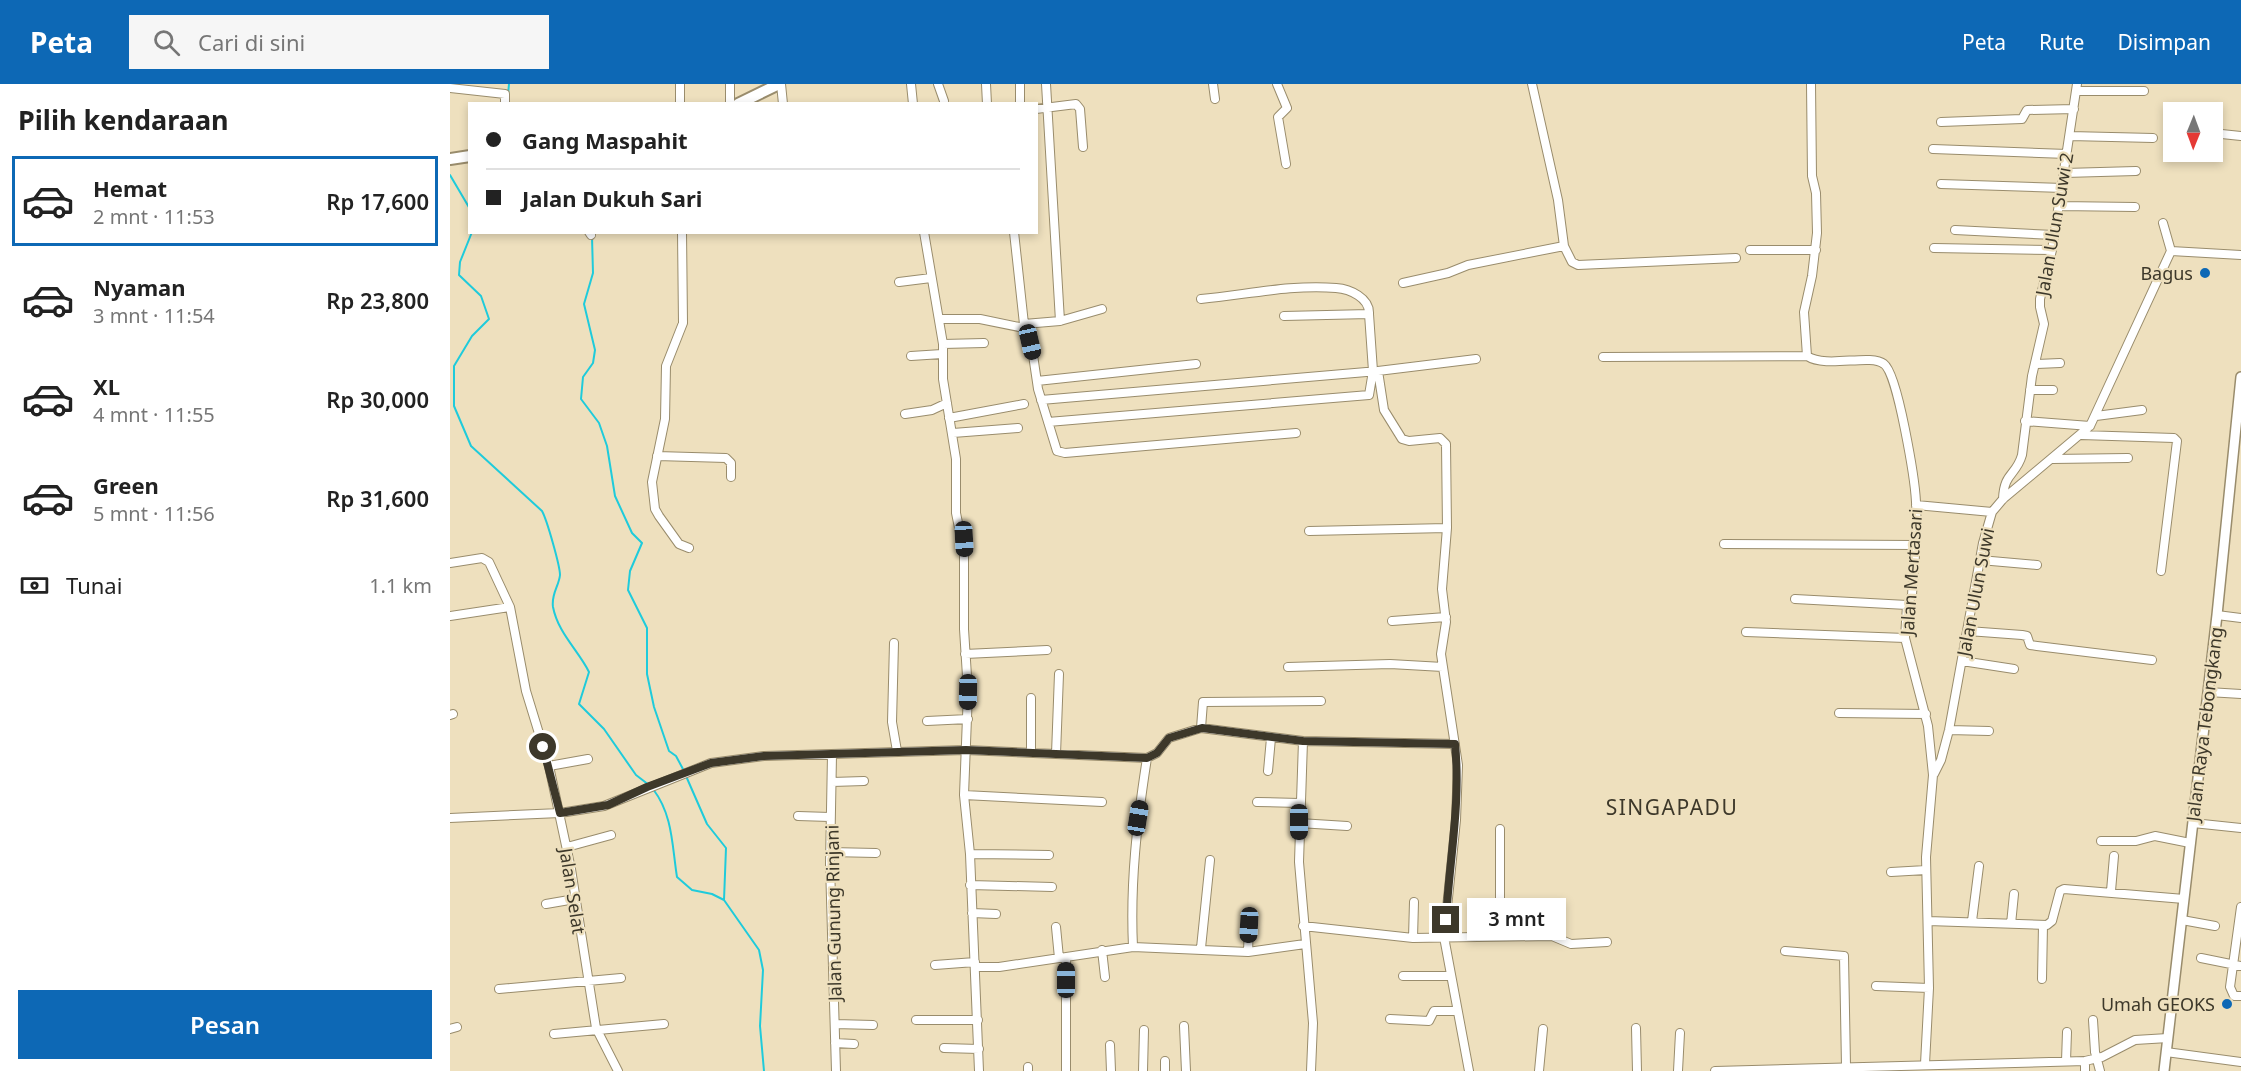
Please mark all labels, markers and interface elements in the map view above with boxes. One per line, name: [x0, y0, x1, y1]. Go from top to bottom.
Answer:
search box: [129, 15, 549, 69]
text: Peta: [30, 23, 93, 61]
icon: search: [150, 26, 183, 59]
text: Cari di sini: [198, 27, 305, 57]
text: Peta: [1962, 28, 2006, 56]
text: Rute: [2039, 28, 2084, 56]
text: Disimpan: [2117, 28, 2211, 56]
text: Pilih kendaraan: [18, 101, 229, 138]
north arrow: [2163, 102, 2223, 162]
map controls: [2163, 102, 2223, 162]
text: Gang Maspahit: [522, 125, 688, 155]
street label: Jalan Ulun Suwi 2: [2029, 150, 2078, 299]
text: Hemat: [93, 173, 167, 203]
icon: car: [21, 174, 75, 228]
text: Jalan Dukuh Sari: [522, 183, 702, 213]
text: Rp 17,600: [326, 186, 429, 216]
text: 2 mnt · 11:53: [93, 203, 215, 230]
place label: Bagus: [2140, 261, 2193, 285]
marker: Bagus: [2198, 266, 2212, 280]
text: Nyaman: [93, 272, 186, 302]
icon: car: [21, 273, 75, 327]
text: Rp 23,800: [326, 285, 429, 315]
text: 3 mnt · 11:54: [93, 302, 215, 329]
car: [1017, 322, 1043, 362]
text: XL: [93, 371, 120, 401]
icon: car: [21, 372, 75, 426]
text: Rp 30,000: [326, 384, 429, 414]
text: 4 mnt · 11:55: [93, 401, 215, 428]
text: Green: [93, 470, 159, 500]
icon: car: [21, 471, 75, 525]
text: Rp 31,600: [326, 483, 429, 513]
text: 5 mnt · 11:56: [93, 500, 215, 527]
street label: Jalan Mertasari: [1894, 508, 1927, 638]
car: [954, 521, 974, 557]
street label: Jalan Ulun Suwi: [1950, 526, 1999, 660]
icon: cash: [18, 569, 51, 602]
text: Tunai: [66, 570, 122, 600]
text: 1.1 km: [369, 572, 432, 599]
street label: Jalan Raya Tebongkang: [2180, 625, 2228, 825]
car: [959, 674, 977, 710]
route start: [529, 733, 556, 760]
district label: SINGAPADU: [1606, 793, 1738, 821]
car: [1126, 799, 1150, 837]
car: [1290, 804, 1308, 840]
street label: Jalan Gunung Rinjani: [819, 825, 847, 1003]
street label: Jalan Selat: [554, 844, 592, 936]
callout: 3 mnt: [1467, 899, 1566, 941]
text: 3 mnt: [1488, 905, 1545, 932]
route end: [1432, 906, 1459, 933]
car: [1239, 907, 1259, 943]
car: [1057, 962, 1075, 998]
button: Pesan: [18, 990, 432, 1059]
place label: Umah GEOKS: [2101, 992, 2215, 1016]
marker: Umah GEOKS: [2220, 997, 2234, 1011]

